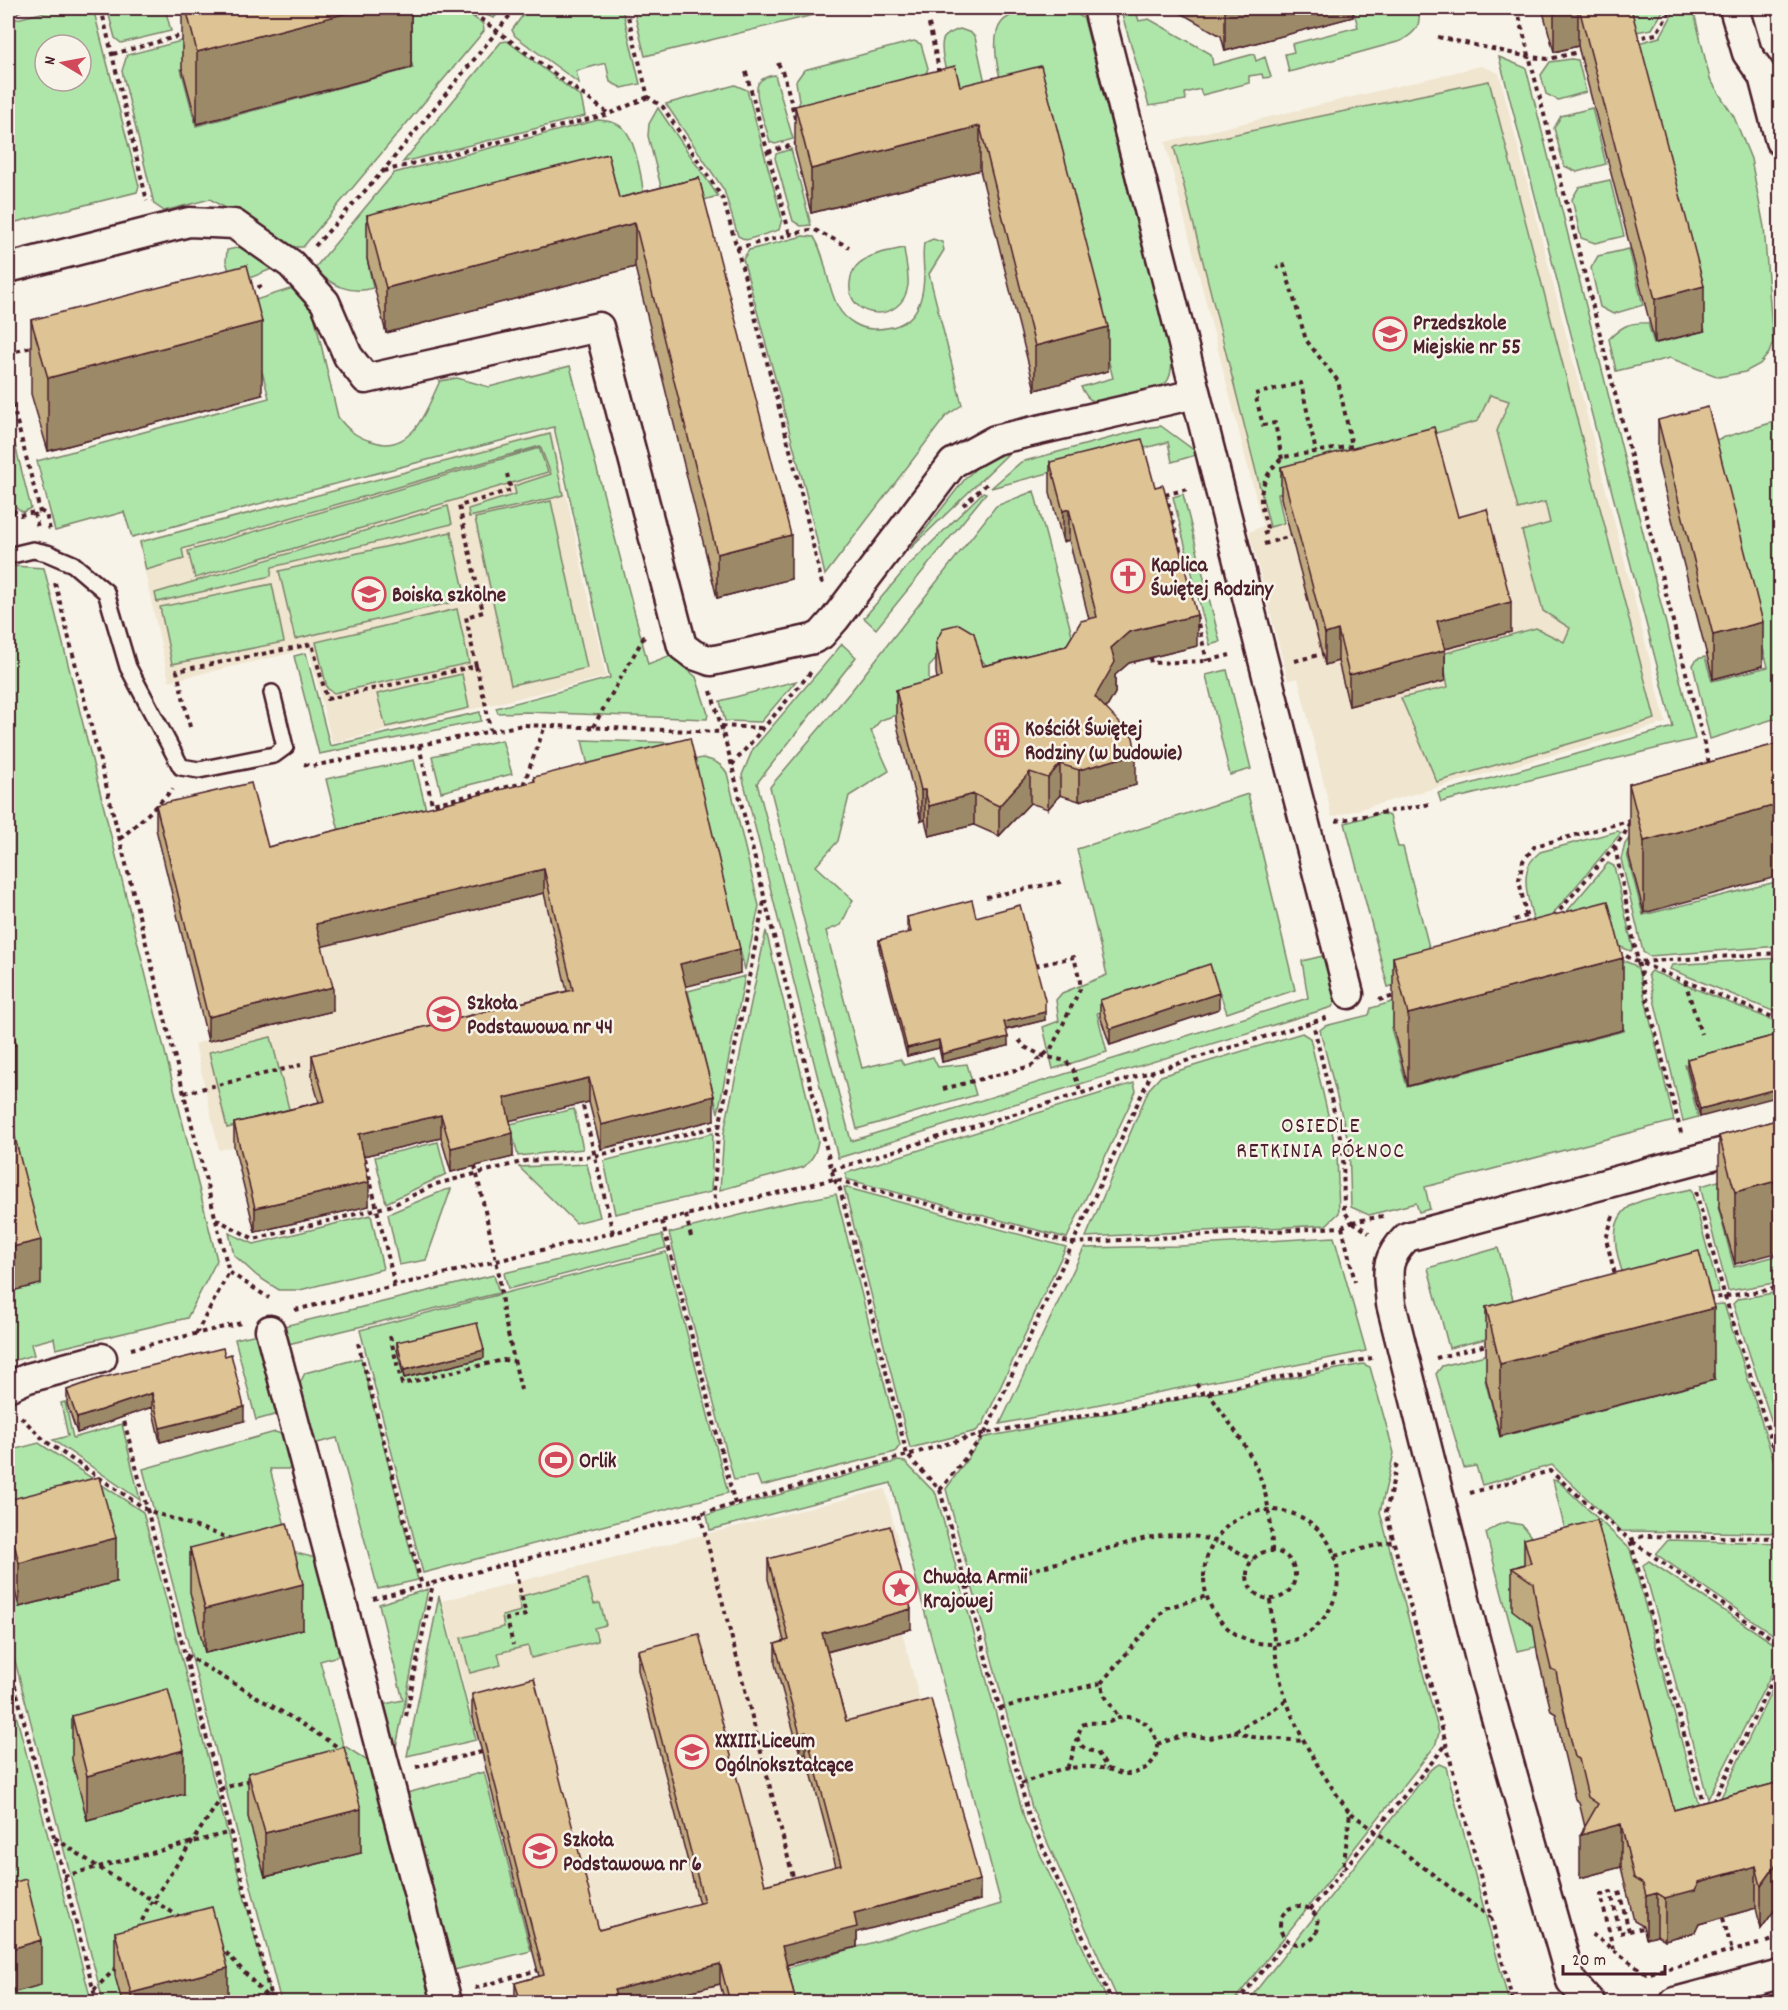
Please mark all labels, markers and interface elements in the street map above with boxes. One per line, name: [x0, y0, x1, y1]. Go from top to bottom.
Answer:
north arrow: [33, 33, 93, 93]
text: N: [39, 55, 63, 67]
place label: Przedszkole Miejskie nr 55: [1413, 310, 1521, 364]
school or university icon: Przedszkole Miejskie nr 55: [1372, 316, 1408, 352]
place label: Kaplica Świętej Rodziny: [1151, 552, 1274, 606]
church icon: Kaplica Świętej Rodziny: [1110, 558, 1146, 594]
school or university icon: Boiska szkolne: [351, 576, 387, 612]
place label: Boiska szkolne: [392, 582, 506, 612]
place label: Kościół Świętej Rodziny (w budowie): [1025, 716, 1182, 770]
building icon: Kościół Świętej Rodziny (w budowie): [984, 722, 1020, 758]
place label: Szkoła Podstawowa nr 44: [467, 990, 613, 1044]
school or university icon: Szkoła Podstawowa nr 44: [426, 996, 462, 1032]
district label: OSIEDLE RETKINIA PÓŁNOC: [1236, 1112, 1406, 1168]
sports icon: Orlik: [538, 1442, 574, 1478]
place label: Orlik: [579, 1448, 617, 1478]
place label: Chwała Armii Krajowej: [923, 1564, 1028, 1618]
place icon: Chwała Armii Krajowej: [882, 1570, 918, 1606]
place label: XXXIII Liceum Ogólnokształcące: [715, 1728, 853, 1782]
school or university icon: XXXIII Liceum Ogólnokształcące: [674, 1734, 710, 1770]
place label: Szkoła Podstawowa nr 6: [563, 1827, 702, 1881]
school or university icon: Szkoła Podstawowa nr 6: [522, 1833, 558, 1869]
scale bar: [1563, 1938, 1665, 1976]
text: 20 m: [1572, 1949, 1606, 1974]

